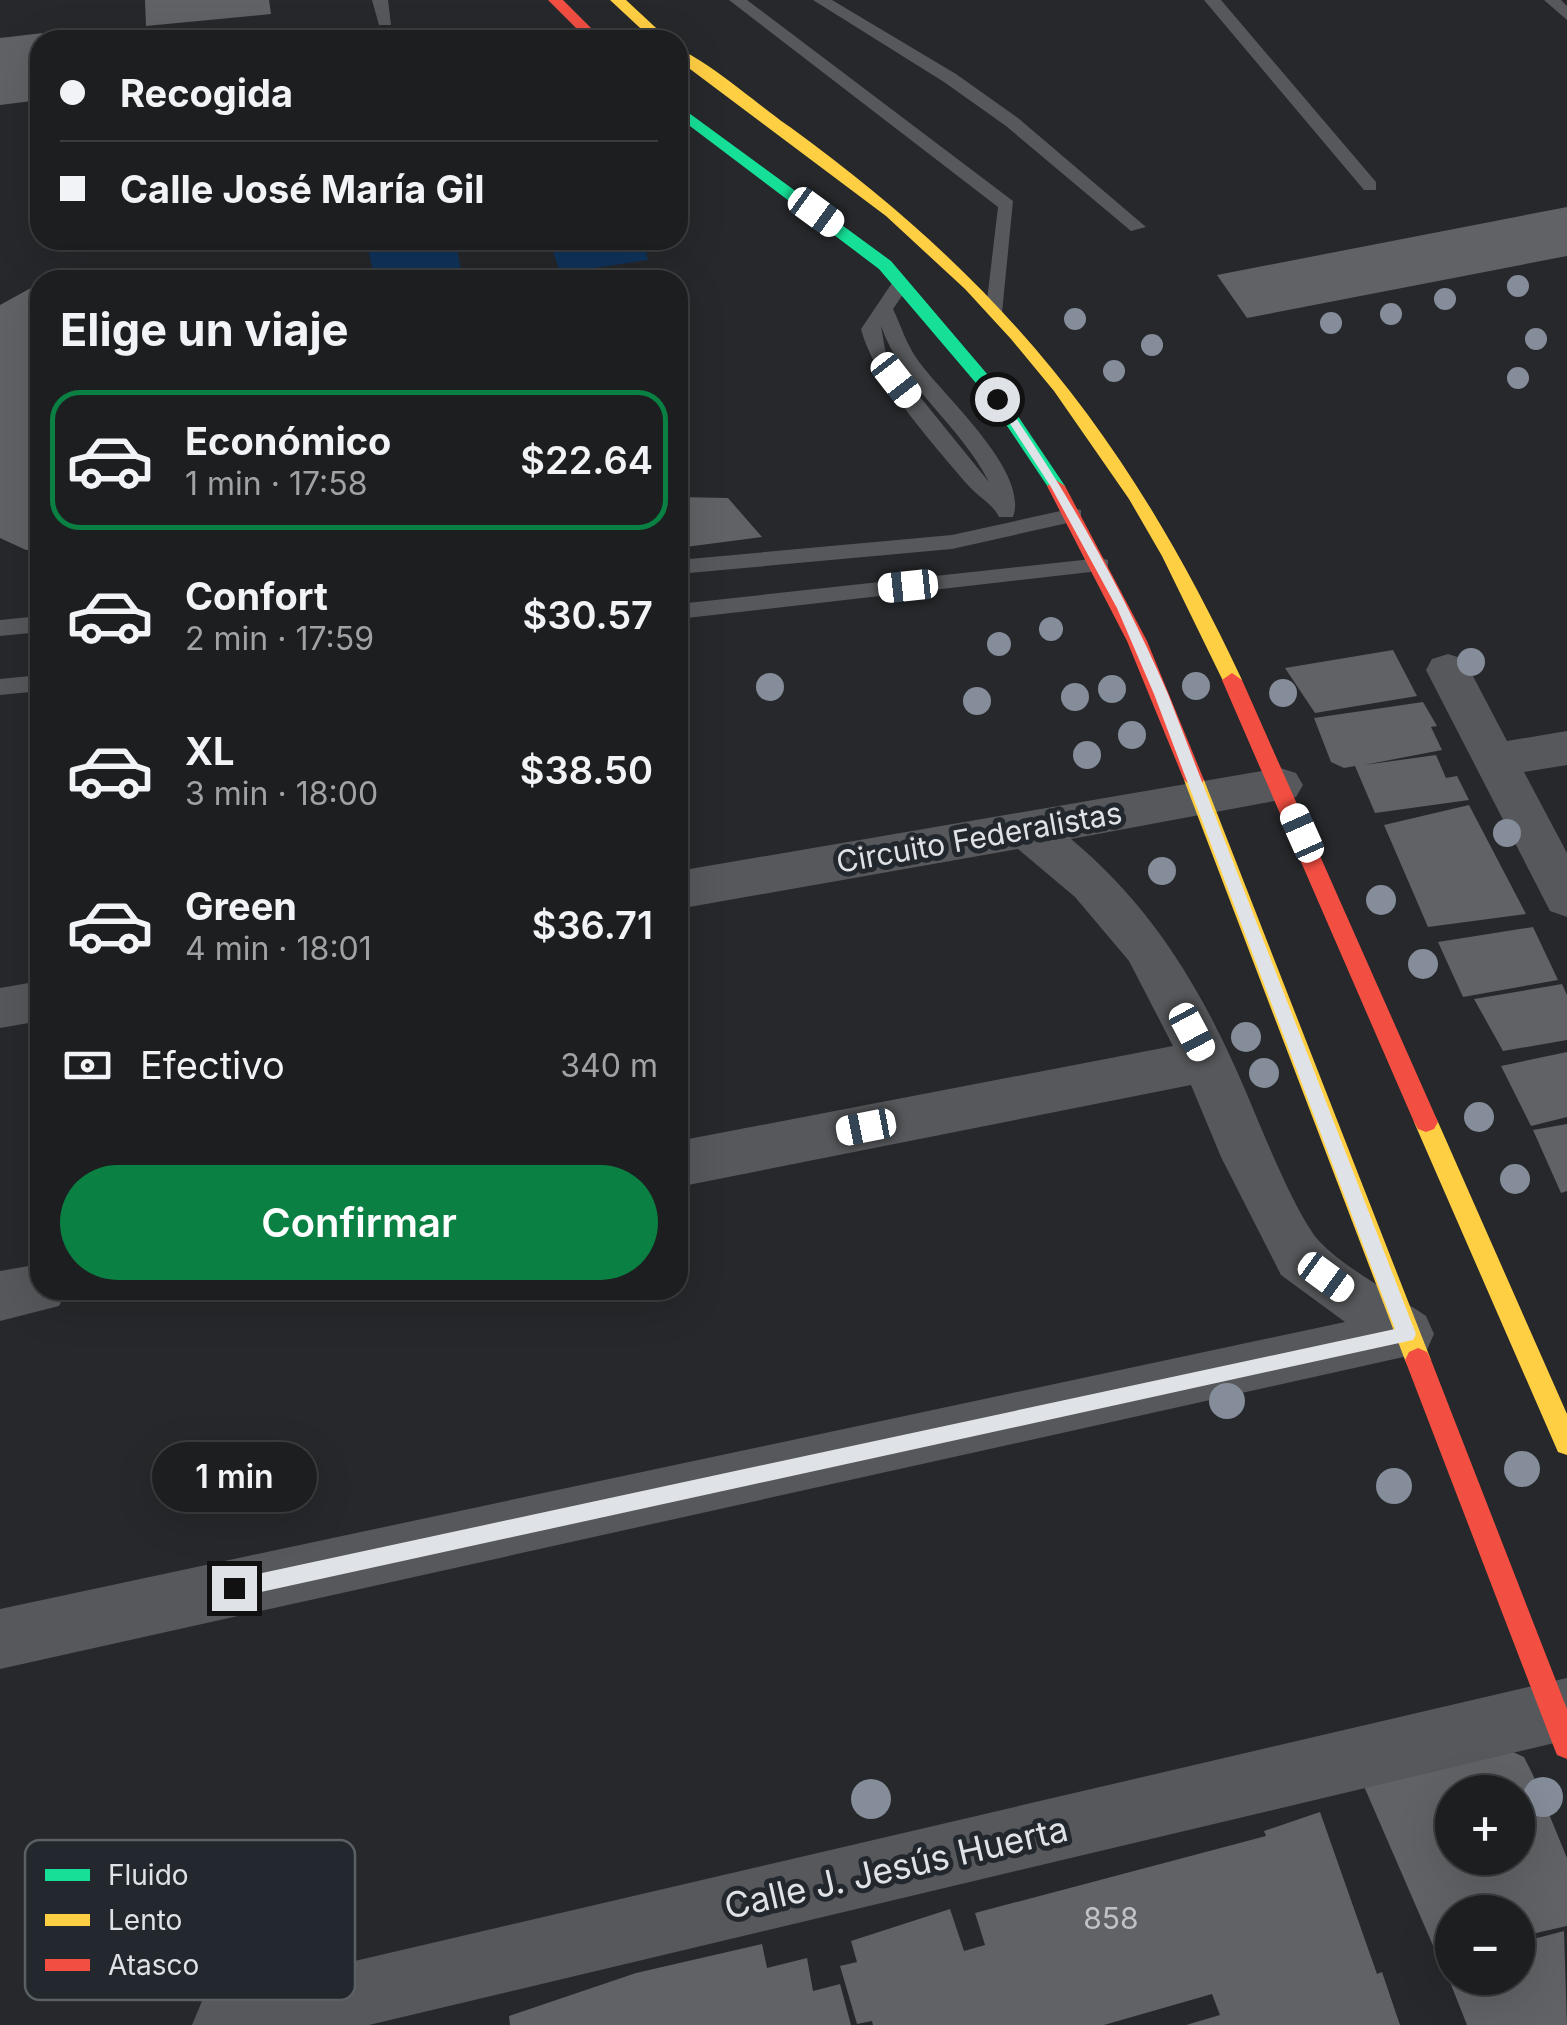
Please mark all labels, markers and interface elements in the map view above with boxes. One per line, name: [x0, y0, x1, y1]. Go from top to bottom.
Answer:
text: Recogida: [120, 70, 293, 116]
text: Calle José María Gil: [120, 166, 485, 212]
car: [783, 182, 849, 242]
text: Elige un viaje: [60, 302, 349, 357]
car: [866, 347, 926, 413]
route start: [975, 377, 1020, 422]
icon: car: [65, 415, 155, 505]
text: Económico: [185, 418, 391, 464]
text: $22.64: [520, 437, 653, 483]
text: 1 min · 17:58: [185, 464, 367, 503]
car: [877, 568, 939, 604]
icon: car: [65, 570, 155, 660]
text: Confort: [185, 573, 328, 619]
text: $30.57: [523, 592, 653, 638]
text: 2 min · 17:59: [185, 619, 374, 658]
icon: car: [65, 725, 155, 815]
text: XL: [185, 728, 235, 774]
text: $38.50: [520, 747, 653, 793]
text: 3 min · 18:00: [185, 774, 378, 813]
street label: Circuito Federalistas: [834, 794, 1124, 880]
car: [1276, 799, 1328, 867]
icon: car: [65, 880, 155, 970]
text: Green: [185, 883, 297, 929]
text: $36.71: [532, 902, 653, 948]
text: 4 min · 18:01: [185, 929, 372, 968]
car: [1165, 998, 1219, 1066]
icon: cash: [60, 1038, 115, 1093]
text: Efectivo: [140, 1042, 285, 1088]
text: 340 m: [560, 1046, 658, 1085]
car: [834, 1107, 898, 1147]
button: Confirmar: [60, 1165, 658, 1280]
car: [1293, 1247, 1359, 1307]
callout: 1 min: [152, 1443, 316, 1513]
text: 1 min: [195, 1457, 274, 1496]
route end: [212, 1566, 257, 1611]
map controls: [1435, 1775, 1535, 1995]
button: +: [1435, 1775, 1535, 1875]
street label: Calle J. Jesús Huerta: [720, 1807, 1072, 1927]
legend: [25, 1840, 355, 2000]
text: Fluido: [108, 1858, 189, 1892]
button: −: [1435, 1895, 1535, 1995]
house number: 858: [1083, 1900, 1139, 1936]
text: Lento: [108, 1903, 182, 1937]
text: Atasco: [108, 1948, 199, 1982]

